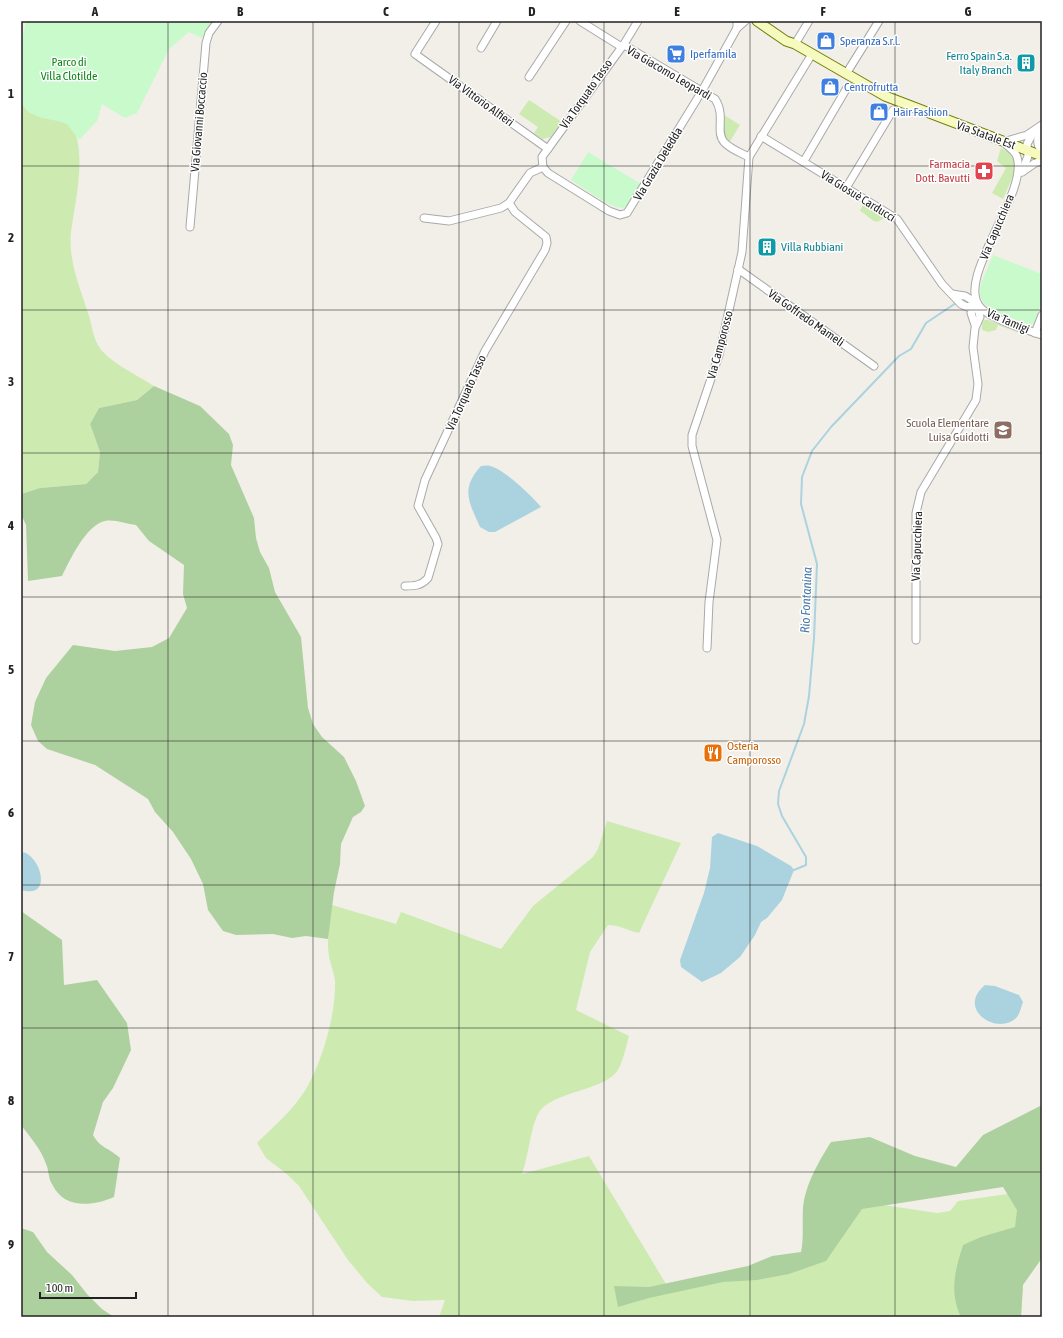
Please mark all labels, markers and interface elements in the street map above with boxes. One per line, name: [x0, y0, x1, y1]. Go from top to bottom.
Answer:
text: A: [91, 4, 99, 19]
text: B: [237, 4, 244, 19]
text: C: [383, 4, 389, 19]
text: D: [528, 4, 536, 19]
text: E: [674, 4, 680, 19]
text: F: [820, 4, 826, 19]
text: G: [965, 4, 972, 19]
shop icon: Speranza S.r.l.: [815, 30, 837, 52]
place label: Speranza S.r.l.: [840, 34, 900, 48]
street label: Via Giacomo Leopardi: [624, 43, 714, 103]
supermarket icon: Iperfamila: [665, 43, 687, 65]
place label: Iperfamila: [690, 47, 737, 61]
place label: Ferro Spain S.a. Italy Branch: [946, 49, 1012, 77]
building icon: Ferro Spain S.a. Italy Branch: [1015, 52, 1037, 74]
park label: Parco di Villa Clotilde: [41, 55, 97, 83]
street label: Via Torquato Tasso: [557, 56, 615, 131]
street label: Via Giovanni Boccaccio: [188, 71, 210, 172]
street label: Via Vittorio Alfieri: [446, 73, 516, 129]
shop icon: Centrofrutta: [819, 76, 841, 98]
place label: Centrofrutta: [844, 80, 898, 94]
text: 1: [8, 86, 14, 101]
shop icon: Hair Fashion: [868, 101, 890, 123]
place label: Hair Fashion: [893, 105, 948, 119]
street label: Via Statale Est: [955, 118, 1018, 152]
street label: Via Grazia Deledda: [631, 125, 685, 203]
place label: Farmacia Dott. Bavutti: [915, 157, 970, 185]
pharmacy icon: Farmacia Dott. Bavutti: [973, 160, 995, 182]
street label: Via Giosuè Carducci: [818, 167, 898, 225]
street label: Via Capucchiera: [977, 192, 1017, 262]
text: 2: [8, 230, 14, 245]
building icon: Villa Rubbiani: [756, 236, 778, 258]
place label: Villa Rubbiani: [781, 240, 843, 254]
street label: Via Goffredo Mameli: [765, 286, 847, 350]
street label: Via Tamigi: [984, 306, 1032, 336]
street label: Via Camporosso: [704, 309, 736, 381]
street label: Via Torquato Tasso: [443, 353, 489, 433]
text: 3: [8, 374, 14, 389]
place label: Scuola Elementare Luisa Guidotti: [906, 416, 989, 444]
school or university icon: Scuola Elementare Luisa Guidotti: [992, 419, 1014, 441]
street label: Via Capucchiera: [909, 511, 925, 581]
text: 4: [7, 518, 14, 533]
water label: Rio Fontanina: [797, 567, 815, 633]
text: 5: [8, 662, 14, 677]
place label: Osteria Camporosso: [727, 739, 782, 767]
restaurant icon: Osteria Camporosso: [702, 742, 724, 764]
text: 6: [8, 805, 14, 820]
text: 7: [8, 949, 14, 964]
text: 8: [8, 1093, 14, 1108]
text: 9: [8, 1237, 14, 1252]
scale bar: [40, 1274, 136, 1300]
text: 100 m: [46, 1281, 73, 1295]

